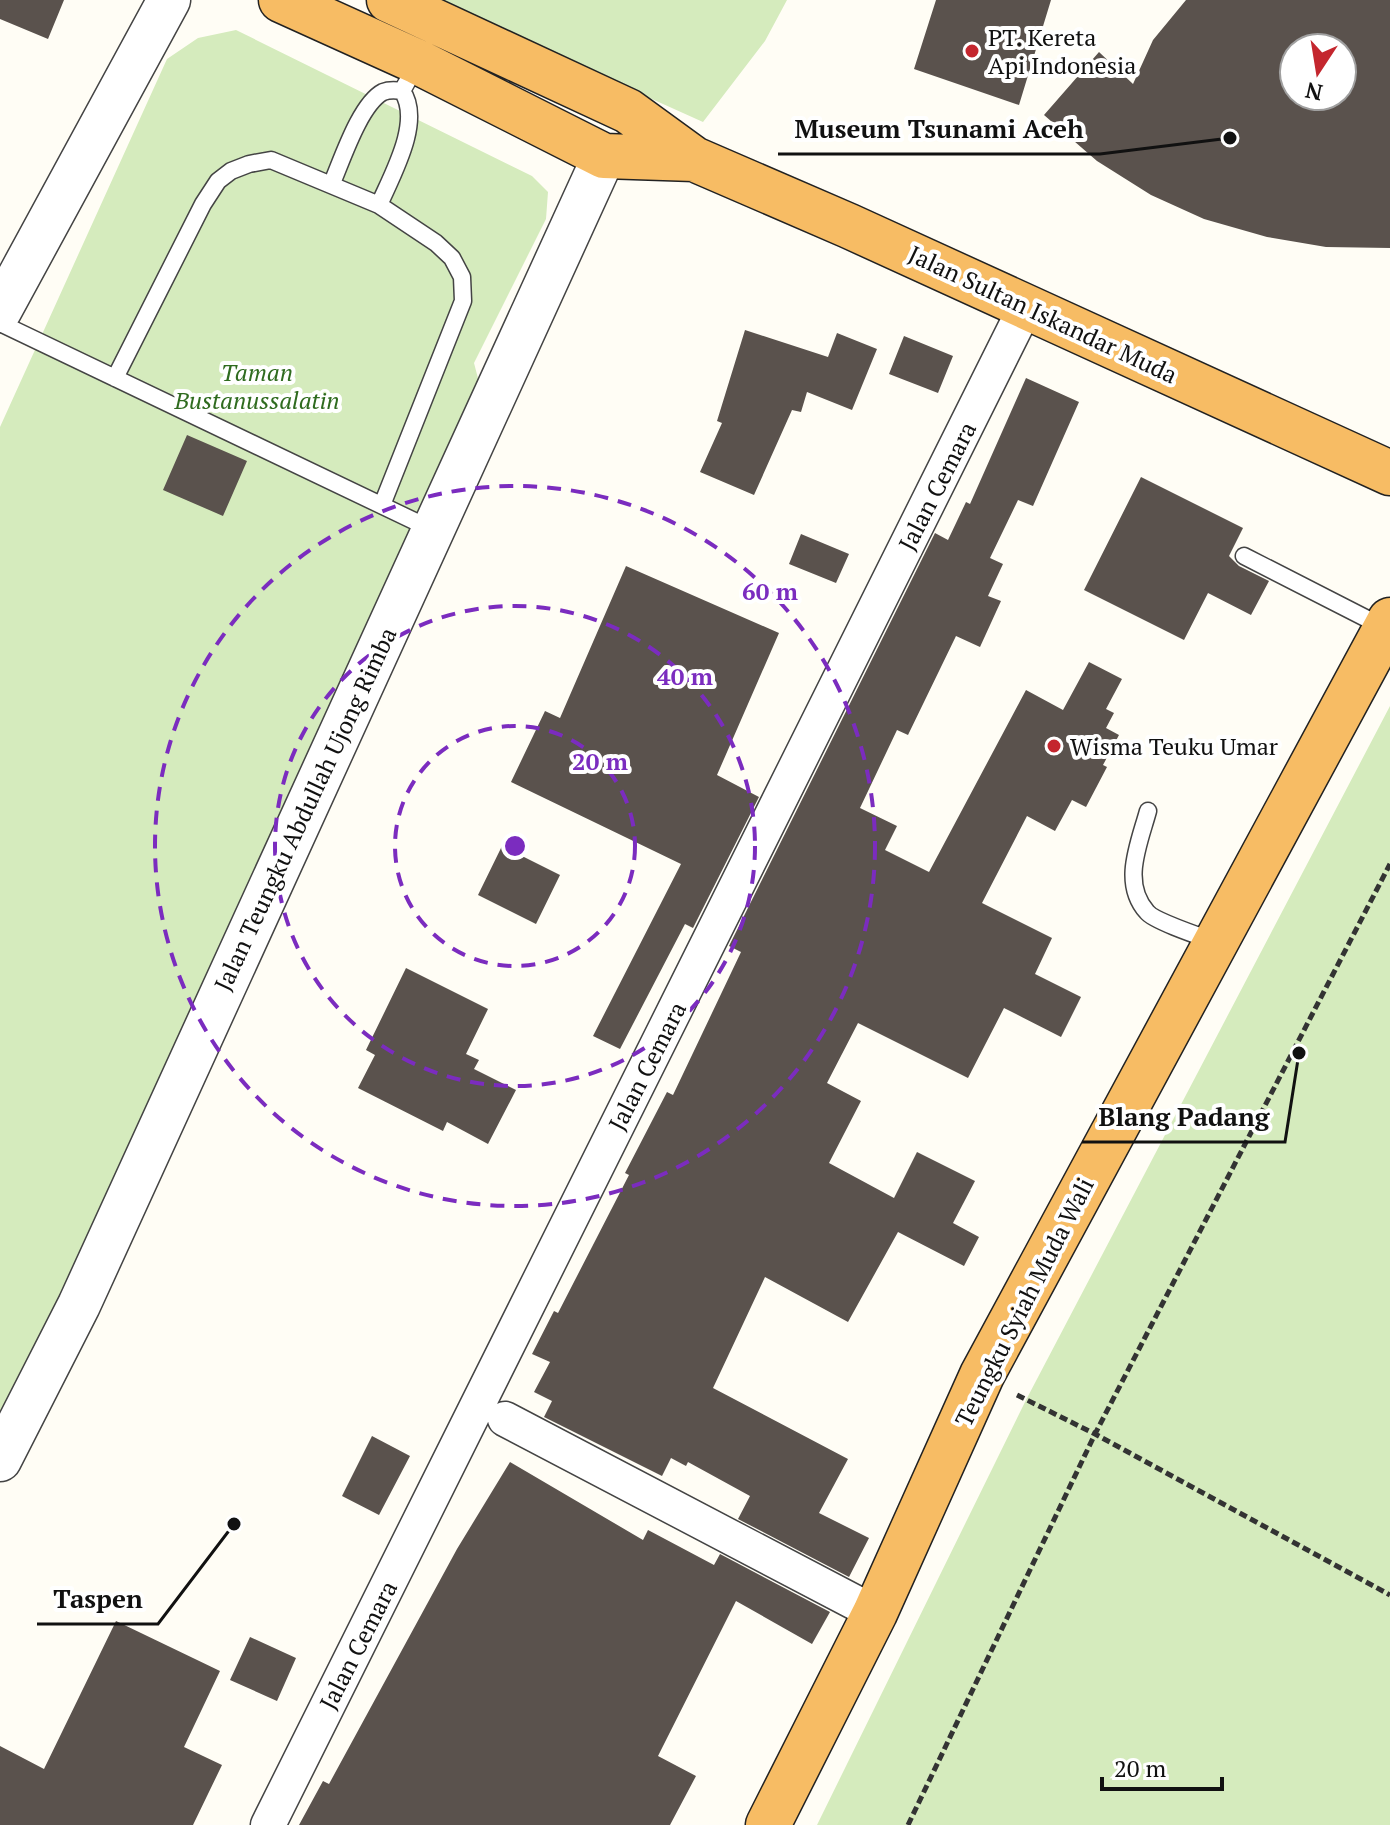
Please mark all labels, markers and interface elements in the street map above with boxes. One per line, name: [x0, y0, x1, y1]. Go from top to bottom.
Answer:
place label: PT. Kereta Api Indonesia: [988, 21, 1136, 81]
north arrow: [1278, 32, 1358, 112]
marker: PT. Kereta Api Indonesia: [963, 42, 981, 60]
text: N: [1302, 76, 1325, 108]
callout: Museum Tsunami Aceh: [778, 104, 1100, 154]
text: Museum Tsunami Aceh: [794, 111, 1084, 145]
street label: Jalan Sultan Iskandar Muda: [904, 238, 1182, 390]
park label: Taman Bustanussalatin: [173, 356, 340, 416]
street label: Jalan Cemara: [891, 416, 983, 556]
text: 60 m: [742, 575, 798, 607]
street label: Jalan Teungku Abdullah Ujong Rimba: [206, 622, 404, 996]
text: 40 m: [657, 660, 713, 692]
place label: Wisma Teuku Umar: [1070, 730, 1279, 762]
marker: Wisma Teuku Umar: [1045, 737, 1063, 755]
text: 20 m: [572, 745, 628, 777]
centre of rings: [501, 832, 529, 860]
street label: Jalan Cemara: [601, 996, 693, 1136]
callout: Blang Padang: [1082, 1092, 1285, 1142]
text: Blang Padang: [1099, 1099, 1271, 1133]
street label: Teungku Syiah Muda Wali: [947, 1172, 1101, 1432]
callout: Taspen: [37, 1574, 158, 1624]
street label: Jalan Cemara: [312, 1575, 404, 1715]
text: Taspen: [53, 1581, 143, 1615]
scale bar: [1102, 1741, 1222, 1791]
text: 20 m: [1114, 1752, 1166, 1784]

